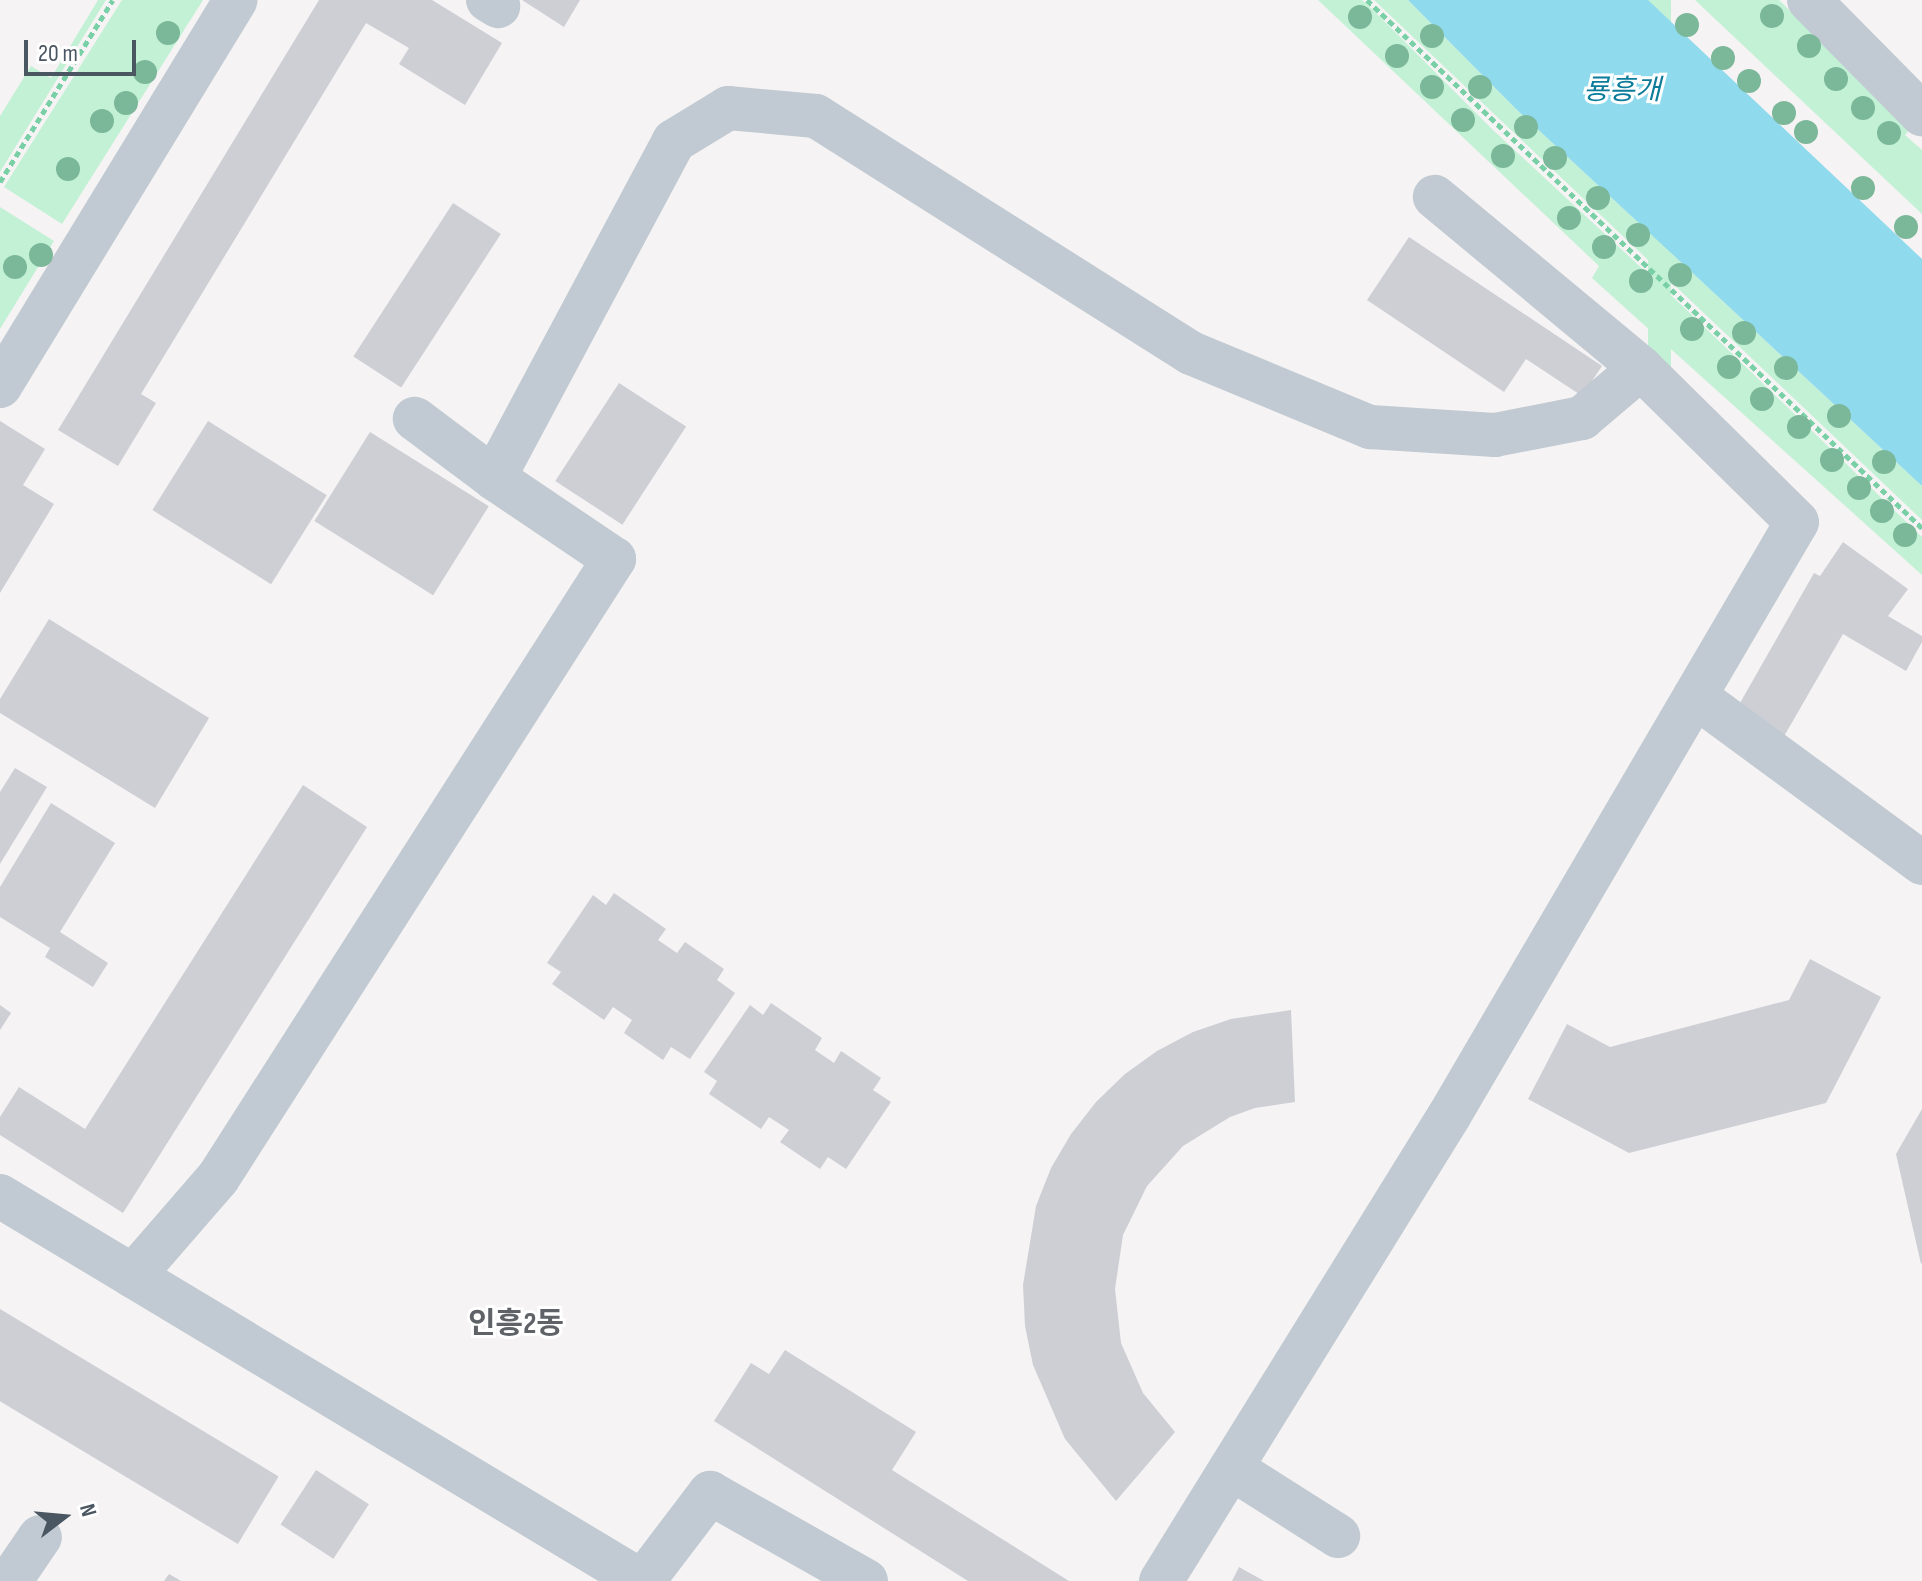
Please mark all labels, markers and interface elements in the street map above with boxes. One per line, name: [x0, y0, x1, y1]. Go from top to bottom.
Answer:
scale bar: [28, 24, 140, 74]
text: 20 m: [38, 39, 78, 68]
water label: 룡흥개: [1583, 74, 1661, 108]
district label: 인흥2동: [468, 1306, 564, 1342]
north arrow: [24, 1477, 104, 1557]
text: N: [73, 1501, 102, 1520]

